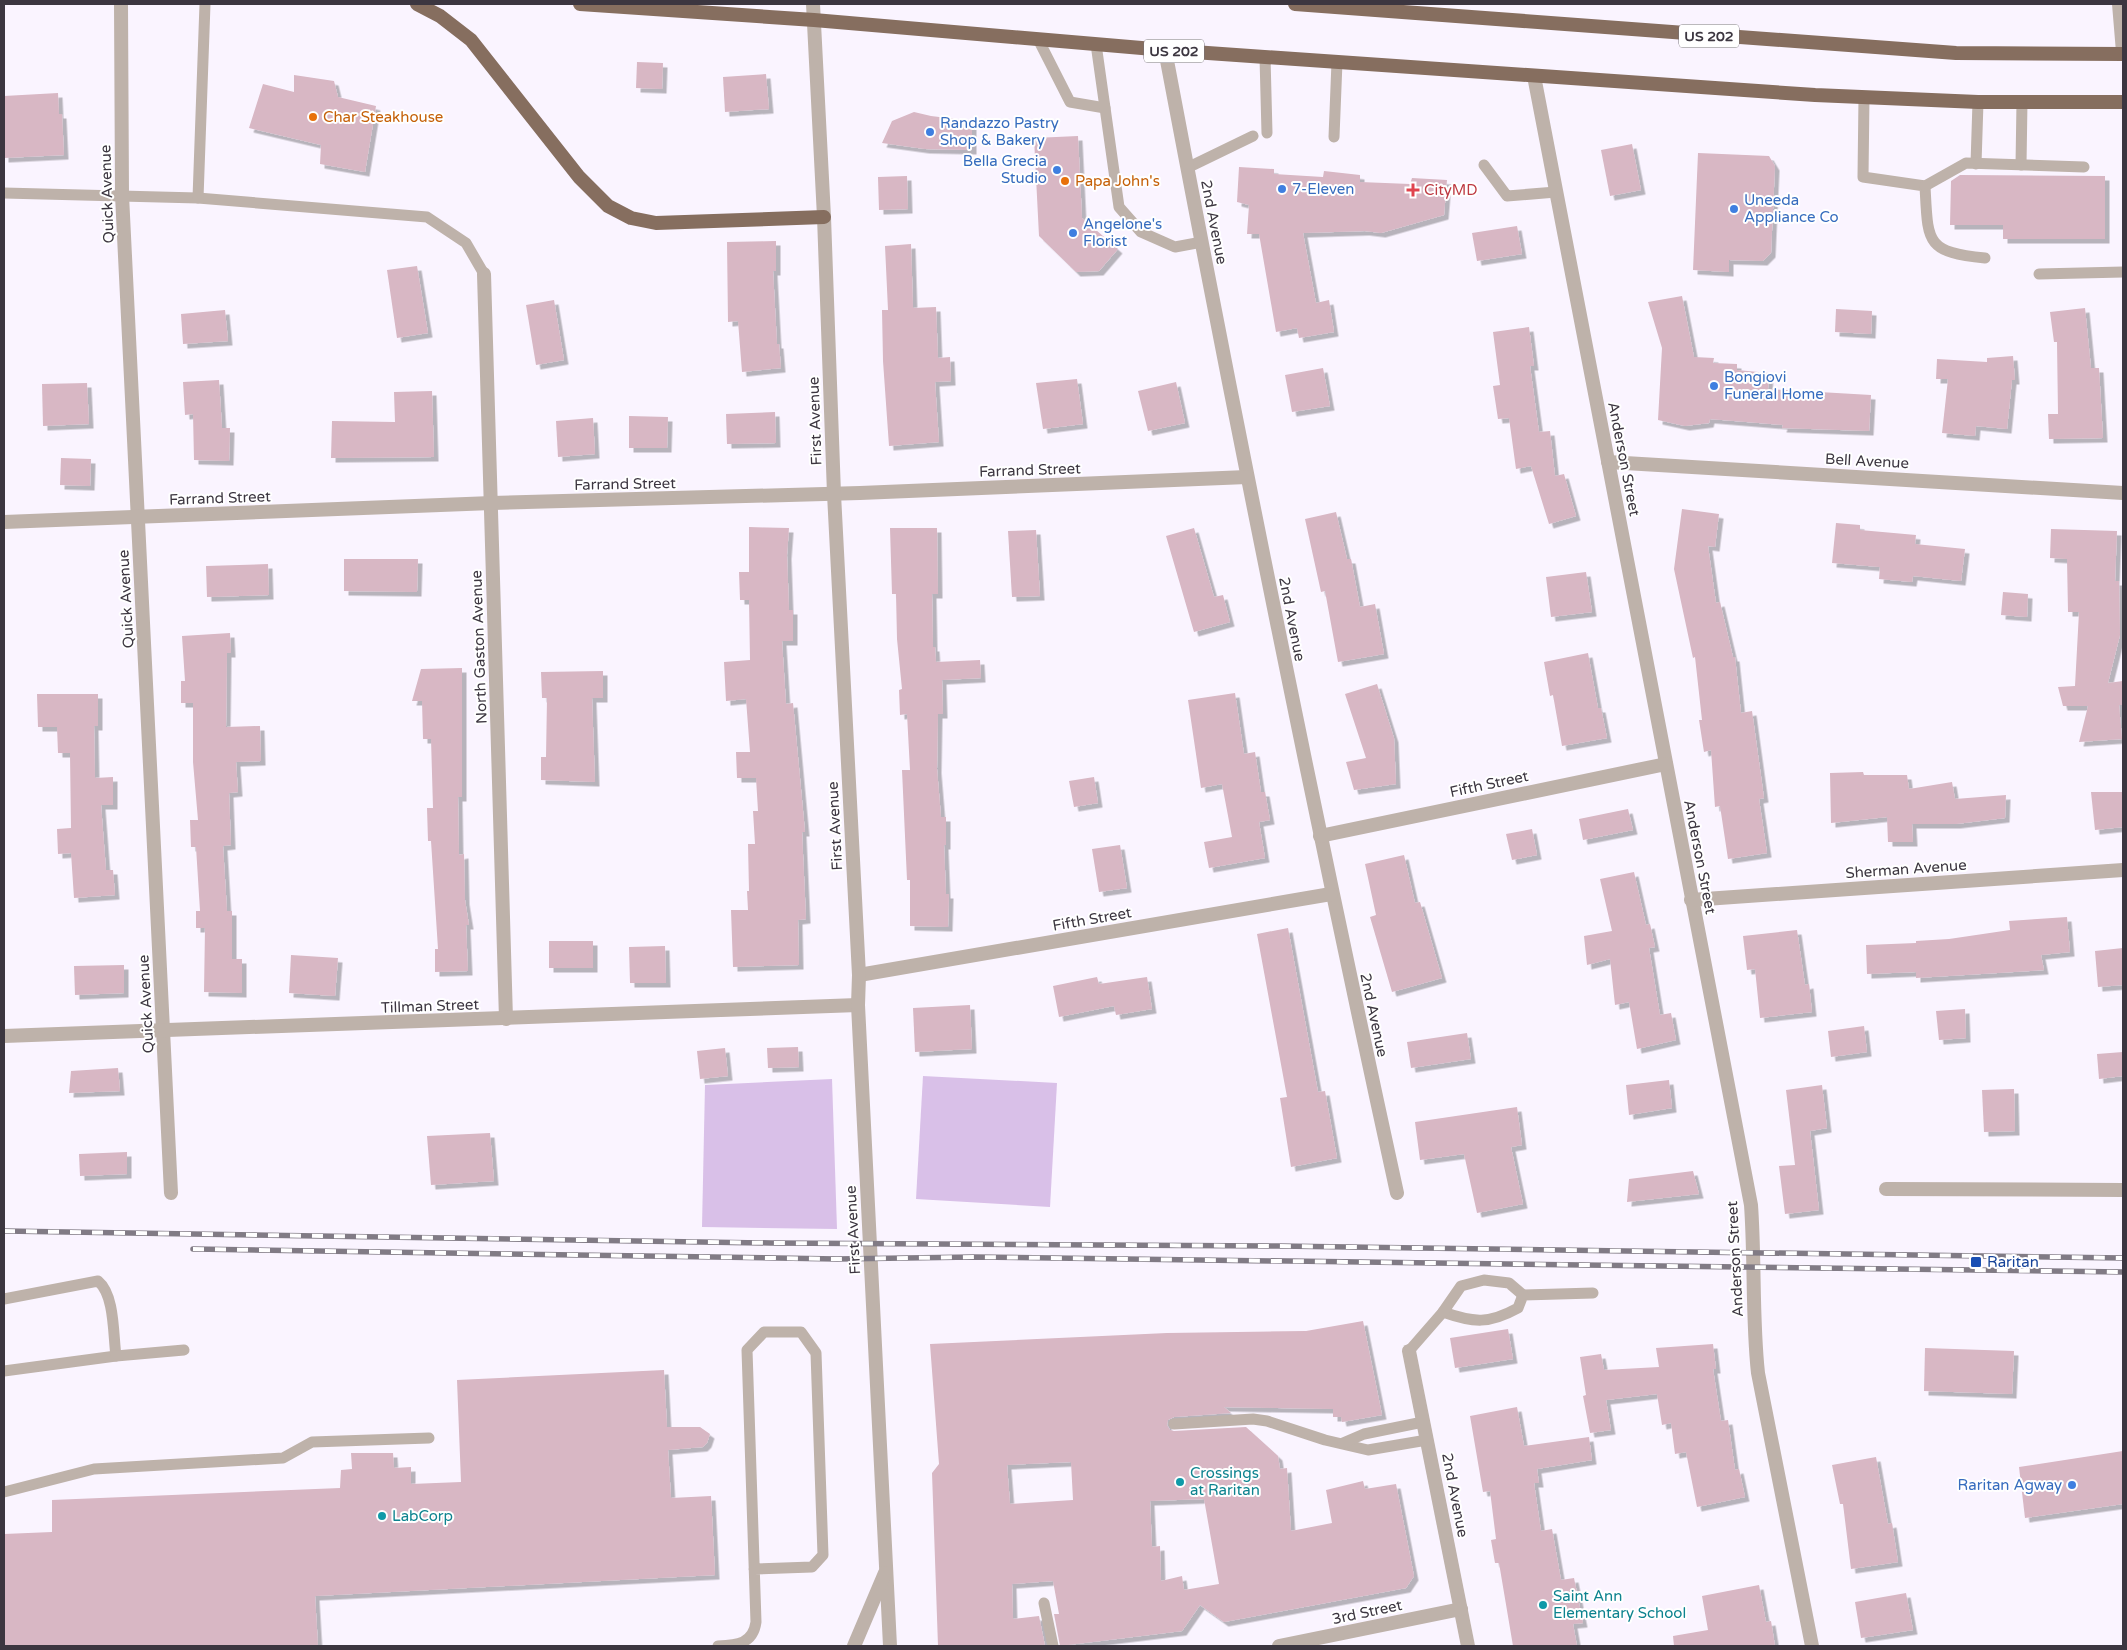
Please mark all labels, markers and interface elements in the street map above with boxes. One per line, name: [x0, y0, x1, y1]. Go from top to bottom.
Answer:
road number: US 202: [1679, 24, 1739, 48]
road number: US 202: [1144, 40, 1204, 62]
place label: Char Steakhouse: [323, 108, 443, 126]
marker: Char Steakhouse: [307, 111, 319, 123]
place label: Randazzo Pastry Shop & Bakery: [940, 114, 1059, 149]
marker: Randazzo Pastry Shop & Bakery: [924, 126, 936, 138]
street label: Quick Avenue: [96, 144, 118, 244]
place label: Bella Grecia Studio: [963, 152, 1047, 187]
marker: Bella Grecia Studio: [1051, 164, 1063, 176]
place label: Papa John's: [1075, 172, 1160, 190]
marker: Papa John's: [1059, 175, 1071, 187]
street label: 2nd Avenue: [1197, 178, 1231, 266]
place label: 7-Eleven: [1292, 180, 1354, 198]
place label: CityMD: [1424, 181, 1478, 199]
marker: 7-Eleven: [1276, 183, 1288, 195]
marker: CityMD: [1406, 183, 1420, 197]
place label: Uneeda Appliance Co: [1744, 191, 1839, 226]
marker: Uneeda Appliance Co: [1728, 203, 1740, 215]
place label: Angelone's Florist: [1083, 215, 1162, 250]
marker: Angelone's Florist: [1067, 227, 1079, 239]
place label: Bongiovi Funeral Home: [1724, 368, 1824, 403]
street label: First Avenue: [804, 376, 826, 466]
marker: Bongiovi Funeral Home: [1708, 380, 1720, 392]
street label: Anderson Street: [1604, 400, 1644, 518]
street label: Bell Avenue: [1825, 450, 1909, 472]
street label: Farrand Street: [979, 459, 1081, 481]
street label: Farrand Street: [574, 474, 676, 494]
street label: Farrand Street: [169, 487, 271, 509]
street label: Quick Avenue: [114, 549, 138, 649]
street label: North Gaston Avenue: [467, 570, 491, 724]
street label: 2nd Avenue: [1275, 575, 1309, 663]
street label: Fifth Street: [1448, 767, 1530, 801]
street label: First Avenue: [824, 781, 846, 871]
street label: Anderson Street: [1680, 798, 1720, 916]
street label: Sherman Avenue: [1845, 856, 1967, 882]
street label: Fifth Street: [1051, 903, 1133, 935]
street label: Quick Avenue: [134, 954, 158, 1054]
street label: 2nd Avenue: [1356, 971, 1392, 1059]
street label: Tillman Street: [381, 995, 480, 1017]
street label: First Avenue: [842, 1185, 864, 1275]
street label: Anderson Street: [1723, 1200, 1747, 1317]
place label: Raritan: [1987, 1253, 2039, 1271]
marker: Raritan: [1969, 1255, 1983, 1269]
street label: 2nd Avenue: [1438, 1451, 1472, 1539]
place label: Crossings at Raritan: [1190, 1464, 1260, 1499]
marker: Crossings at Raritan: [1174, 1476, 1186, 1488]
place label: Raritan Agway: [1958, 1476, 2062, 1494]
marker: Raritan Agway: [2066, 1479, 2078, 1491]
place label: LabCorp: [392, 1507, 453, 1525]
marker: LabCorp: [376, 1510, 388, 1522]
place label: Saint Ann Elementary School: [1553, 1587, 1686, 1622]
street label: 3rd Street: [1330, 1596, 1404, 1628]
marker: Saint Ann Elementary School: [1537, 1599, 1549, 1611]

